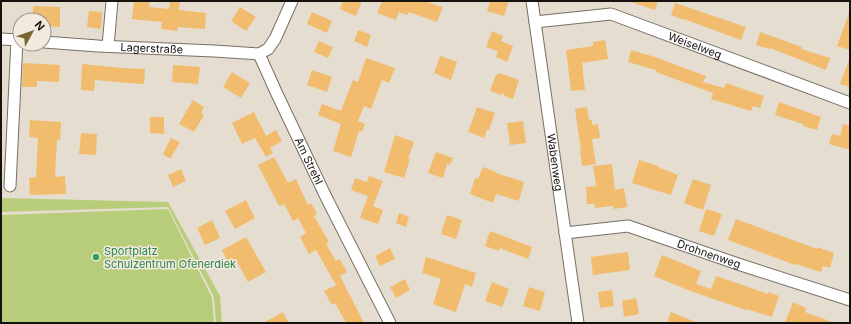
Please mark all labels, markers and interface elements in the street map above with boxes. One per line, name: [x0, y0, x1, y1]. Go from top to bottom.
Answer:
north arrow: [12, 12, 52, 52]
text: N: [32, 18, 48, 33]
street label: Weiselweg: [666, 29, 724, 62]
street label: Lagerstraße: [120, 40, 183, 57]
street label: Wabenweg: [544, 133, 566, 192]
street label: Am Strehl: [292, 135, 326, 187]
street label: Drohnenweg: [675, 236, 743, 271]
place label: Sportplatz Schulzentrum Ofenerdiek: [104, 244, 236, 271]
marker: Sportplatz Schulzentrum Ofenerdiek: [91, 252, 101, 262]

